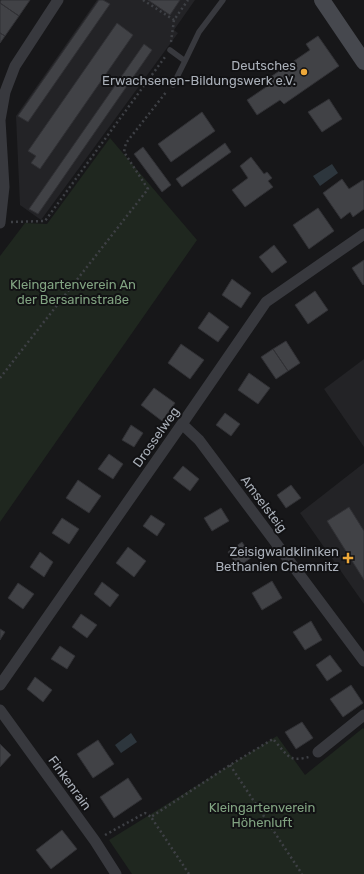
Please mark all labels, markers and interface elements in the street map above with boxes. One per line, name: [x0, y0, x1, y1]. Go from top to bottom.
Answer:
place label: Deutsches Erwachsenen-Bildungswerk e.V.: [102, 58, 296, 89]
marker: Deutsches Erwachsenen-Bildungswerk e.V.: [299, 67, 309, 77]
park label: Kleingartenverein An der Bersarinstraße: [10, 277, 136, 307]
street label: Drosselweg: [130, 404, 183, 471]
street label: Amselsteig: [237, 473, 290, 536]
place label: Zeisigwaldkliniken Bethanien Chemnitz: [215, 544, 339, 574]
marker: Zeisigwaldkliniken Bethanien Chemnitz: [342, 552, 354, 564]
street label: Finkenrain: [45, 753, 95, 813]
park label: Kleingartenverein Höhenluft: [209, 800, 315, 830]

